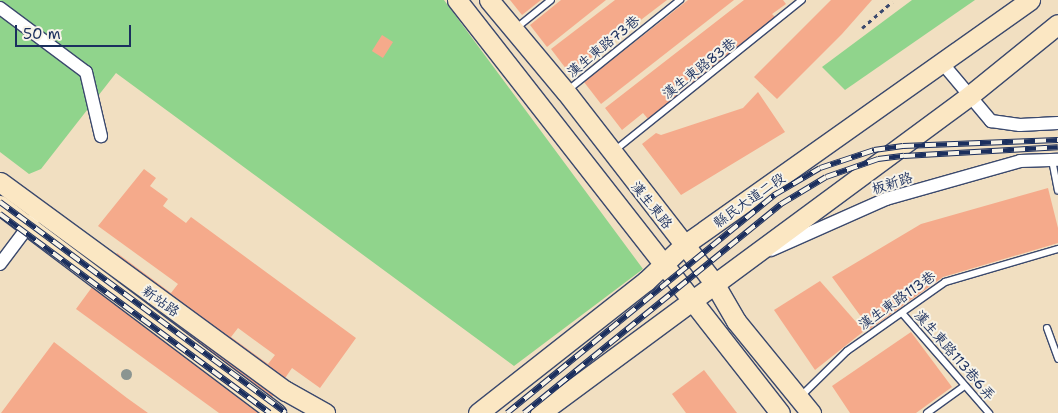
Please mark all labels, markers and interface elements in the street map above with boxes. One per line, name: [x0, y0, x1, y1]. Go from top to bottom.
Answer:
street label: 漢生東路73巷: [563, 12, 643, 80]
scale bar: [18, 15, 134, 47]
text: 50 m: [23, 24, 61, 44]
street label: 漢生東路83巷: [659, 34, 739, 102]
street label: 縣民大道二段: [710, 169, 788, 231]
street label: 板新路: [869, 169, 915, 197]
street label: 漢生東路: [628, 178, 676, 232]
street label: 漢生東路113巷: [855, 267, 939, 333]
street label: 新站路: [139, 282, 183, 320]
street label: 漢生東路113巷6弄: [911, 306, 999, 404]

